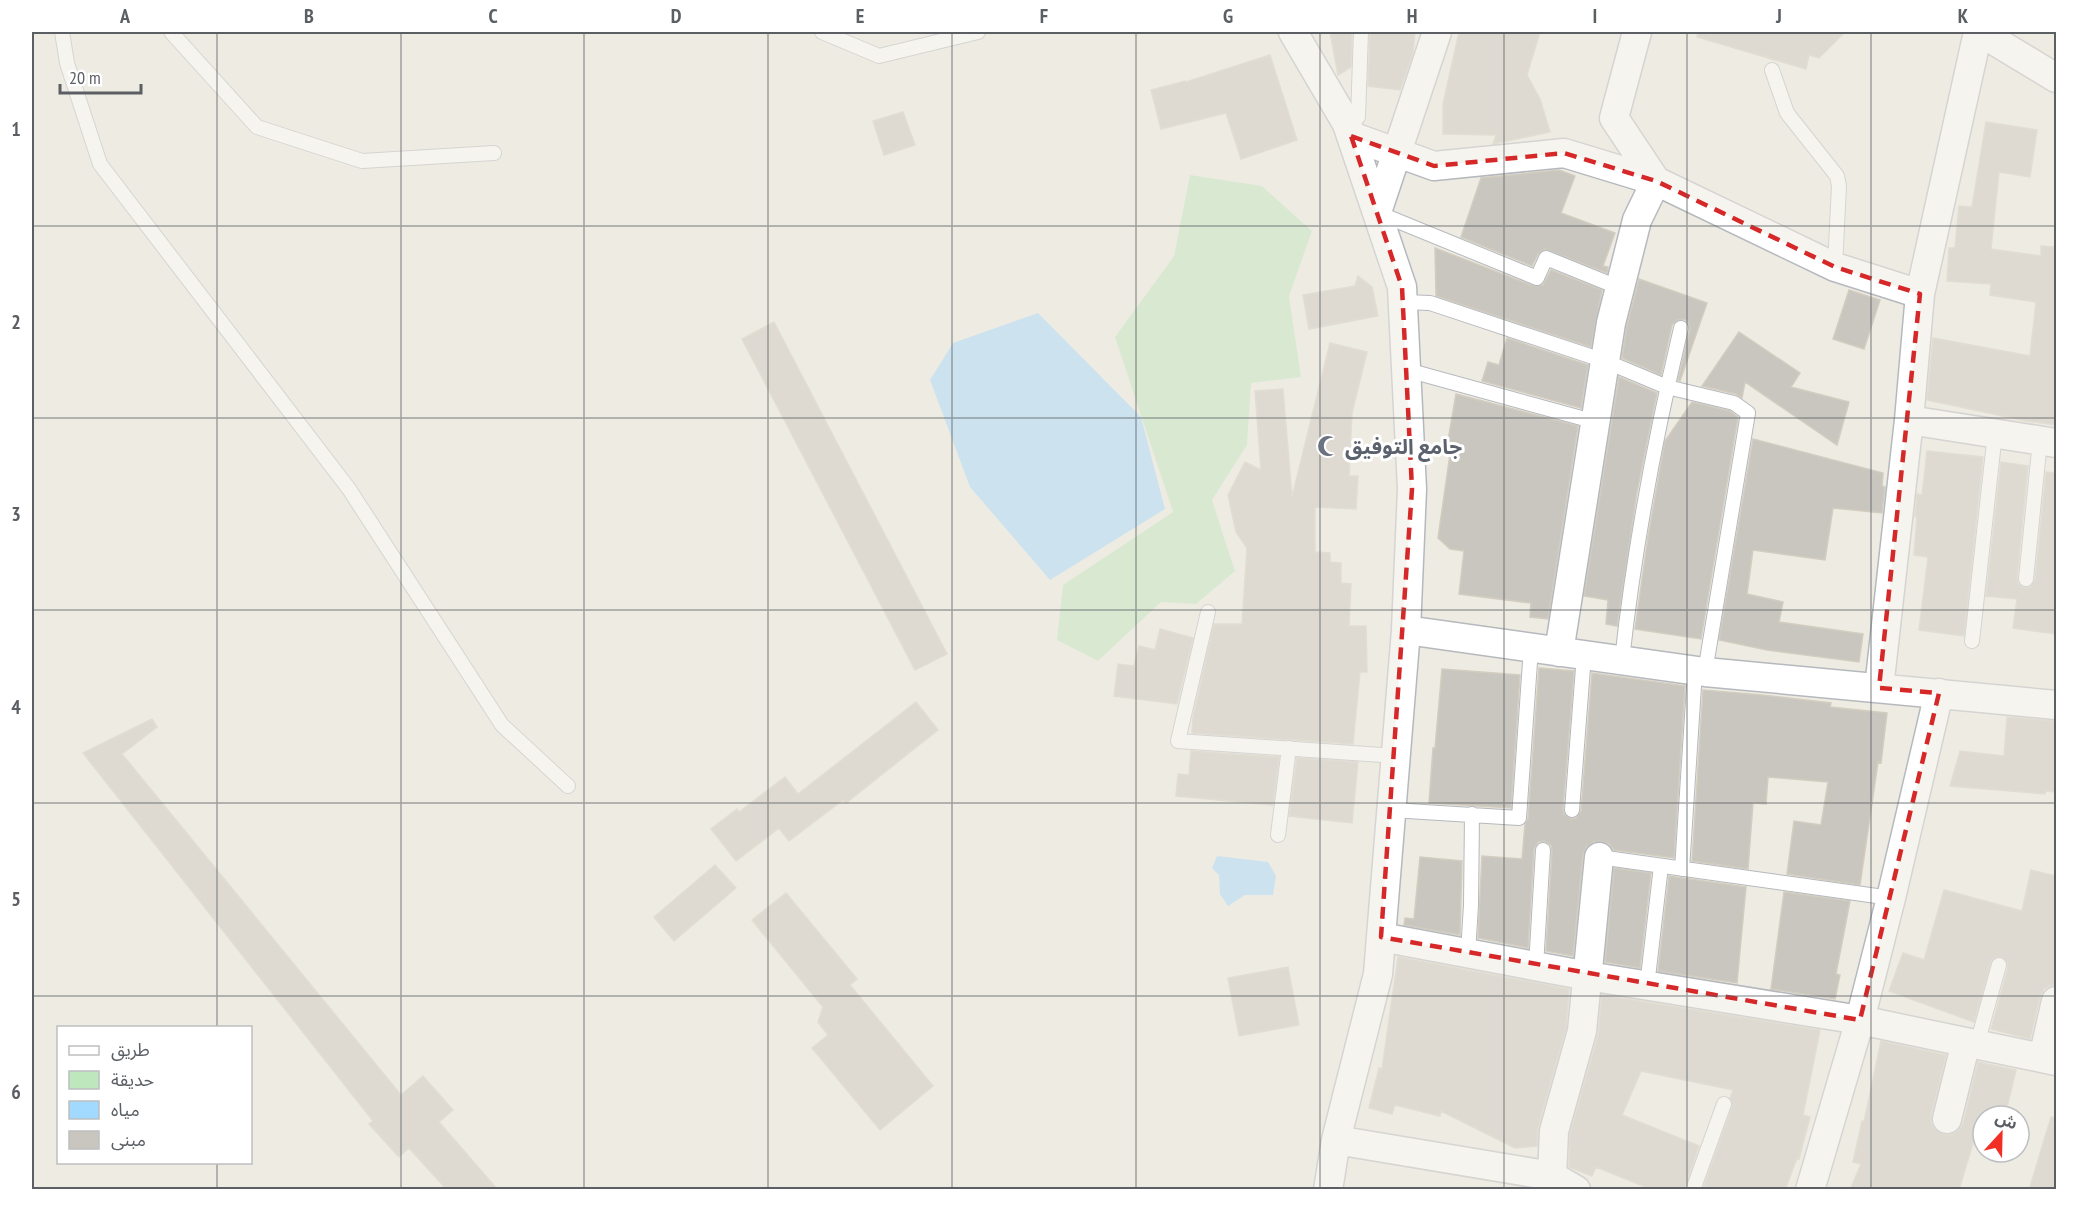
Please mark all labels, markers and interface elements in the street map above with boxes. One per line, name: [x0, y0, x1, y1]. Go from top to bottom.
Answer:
text: A: [119, 3, 131, 29]
text: B: [304, 3, 314, 29]
text: C: [488, 3, 498, 29]
text: D: [671, 3, 682, 29]
text: E: [856, 3, 864, 29]
text: F: [1040, 3, 1048, 29]
text: G: [1223, 3, 1233, 29]
text: H: [1407, 3, 1417, 29]
text: I: [1593, 3, 1597, 29]
text: J: [1775, 3, 1782, 29]
text: K: [1958, 3, 1969, 29]
scale bar: [60, 57, 141, 95]
text: 20 m: [69, 66, 101, 89]
text: 1: [11, 116, 21, 142]
text: 2: [11, 309, 21, 335]
place label: جامع التوفيق: [1345, 433, 1462, 462]
mosque icon: جامع التوفيق: [1316, 434, 1340, 458]
text: 3: [11, 501, 21, 527]
text: 4: [11, 694, 21, 720]
text: 5: [11, 886, 21, 912]
legend: [57, 1026, 252, 1164]
text: طريق: [111, 1038, 150, 1061]
text: حديقة: [111, 1068, 154, 1091]
text: 6: [11, 1079, 21, 1105]
text: مياه: [111, 1098, 140, 1121]
north arrow: [1971, 1104, 2031, 1164]
text: ش: [1993, 1107, 2021, 1133]
text: مبنى: [111, 1128, 146, 1151]

